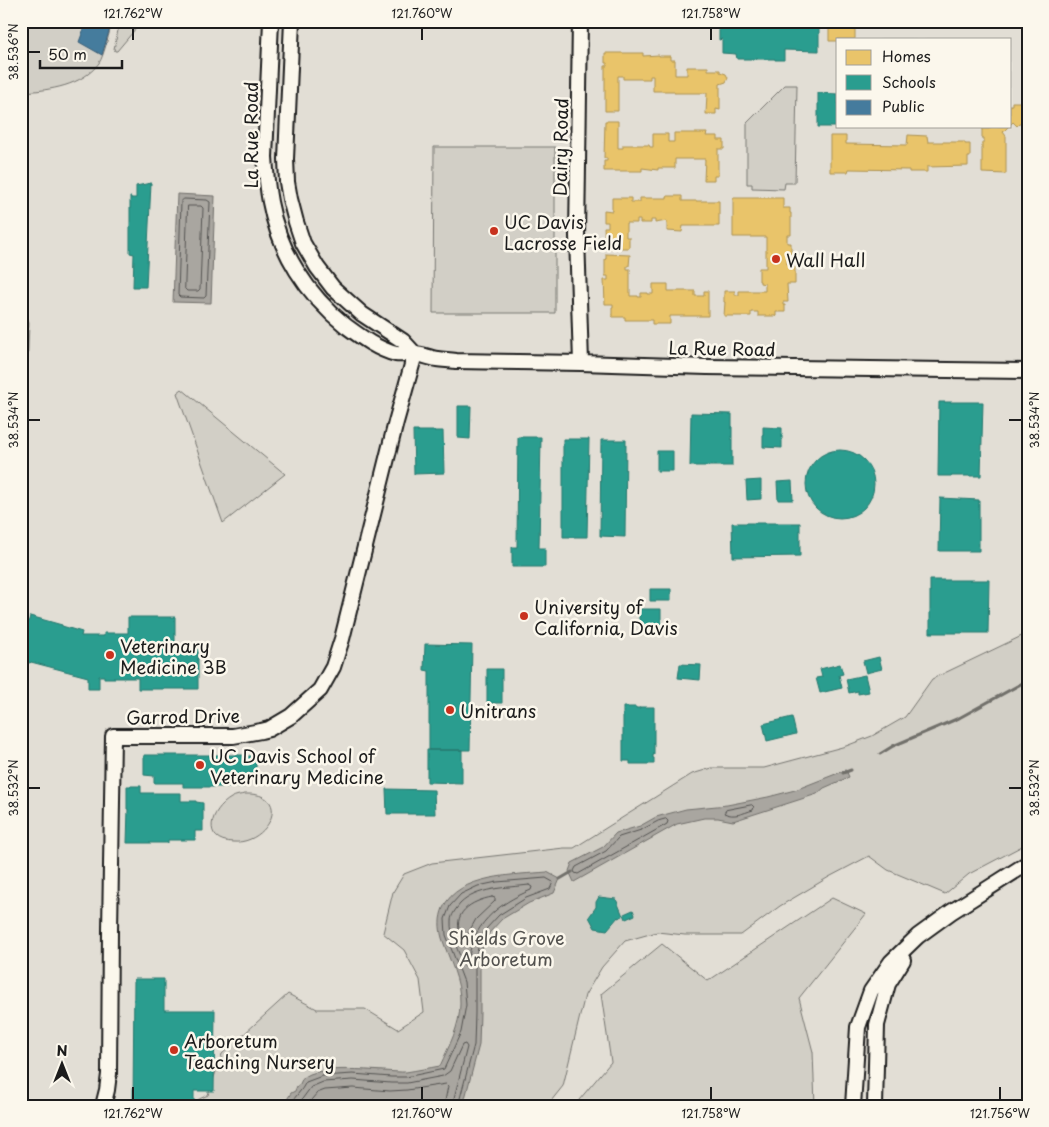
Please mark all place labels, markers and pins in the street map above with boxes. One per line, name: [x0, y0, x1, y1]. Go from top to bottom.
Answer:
place label: UC Davis Lacrosse Field: [504, 208, 622, 256]
marker: UC Davis Lacrosse Field: [488, 225, 500, 237]
place label: Wall Hall: [786, 246, 865, 273]
marker: Wall Hall: [770, 253, 782, 265]
place label: University of California, Davis: [534, 593, 678, 641]
marker: University of California, Davis: [518, 610, 530, 622]
place label: Veterinary Medicine 3B: [120, 632, 227, 680]
marker: Veterinary Medicine 3B: [104, 649, 116, 661]
place label: Unitrans: [460, 697, 536, 724]
marker: Unitrans: [444, 704, 456, 716]
place label: UC Davis School of Veterinary Medicine: [210, 742, 384, 790]
marker: UC Davis School of Veterinary Medicine: [194, 759, 206, 771]
place label: Arboretum Teaching Nursery: [184, 1027, 335, 1075]
marker: Arboretum Teaching Nursery: [168, 1044, 180, 1056]

